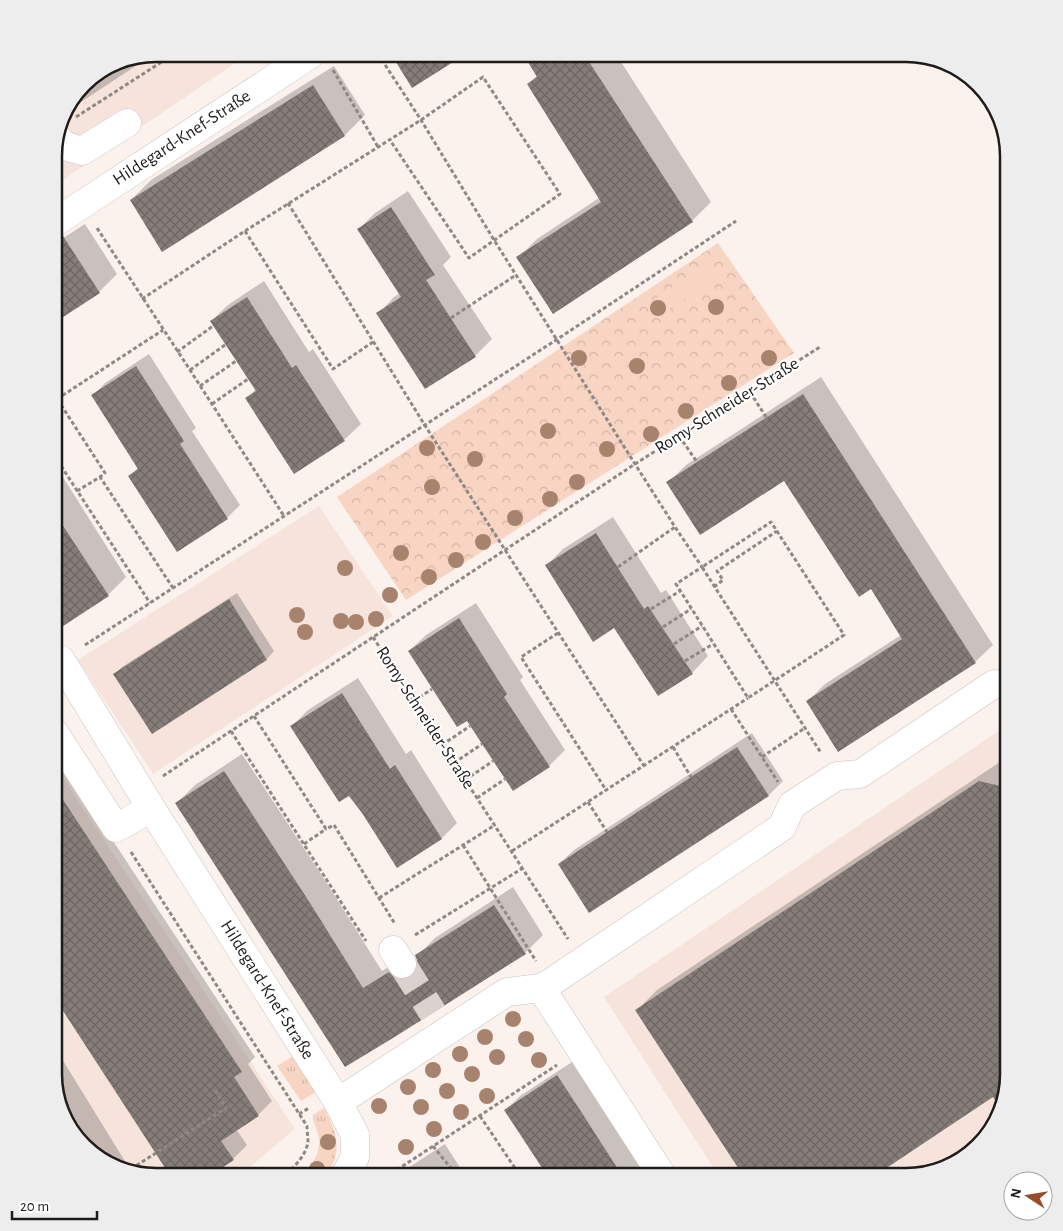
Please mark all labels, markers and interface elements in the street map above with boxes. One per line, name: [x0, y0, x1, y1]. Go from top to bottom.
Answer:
street label: Hildegard-Knef-Straße: [110, 87, 254, 189]
street label: Romy-Schneider-Straße: [652, 354, 802, 458]
street label: Romy-Schneider-Straße: [372, 644, 478, 792]
street label: Hildegard-Knef-Straße: [217, 917, 317, 1063]
north arrow: [1003, 1171, 1053, 1221]
text: N: [1008, 1187, 1024, 1200]
scale bar: [12, 1188, 98, 1220]
text: 20 m: [20, 1199, 49, 1214]

